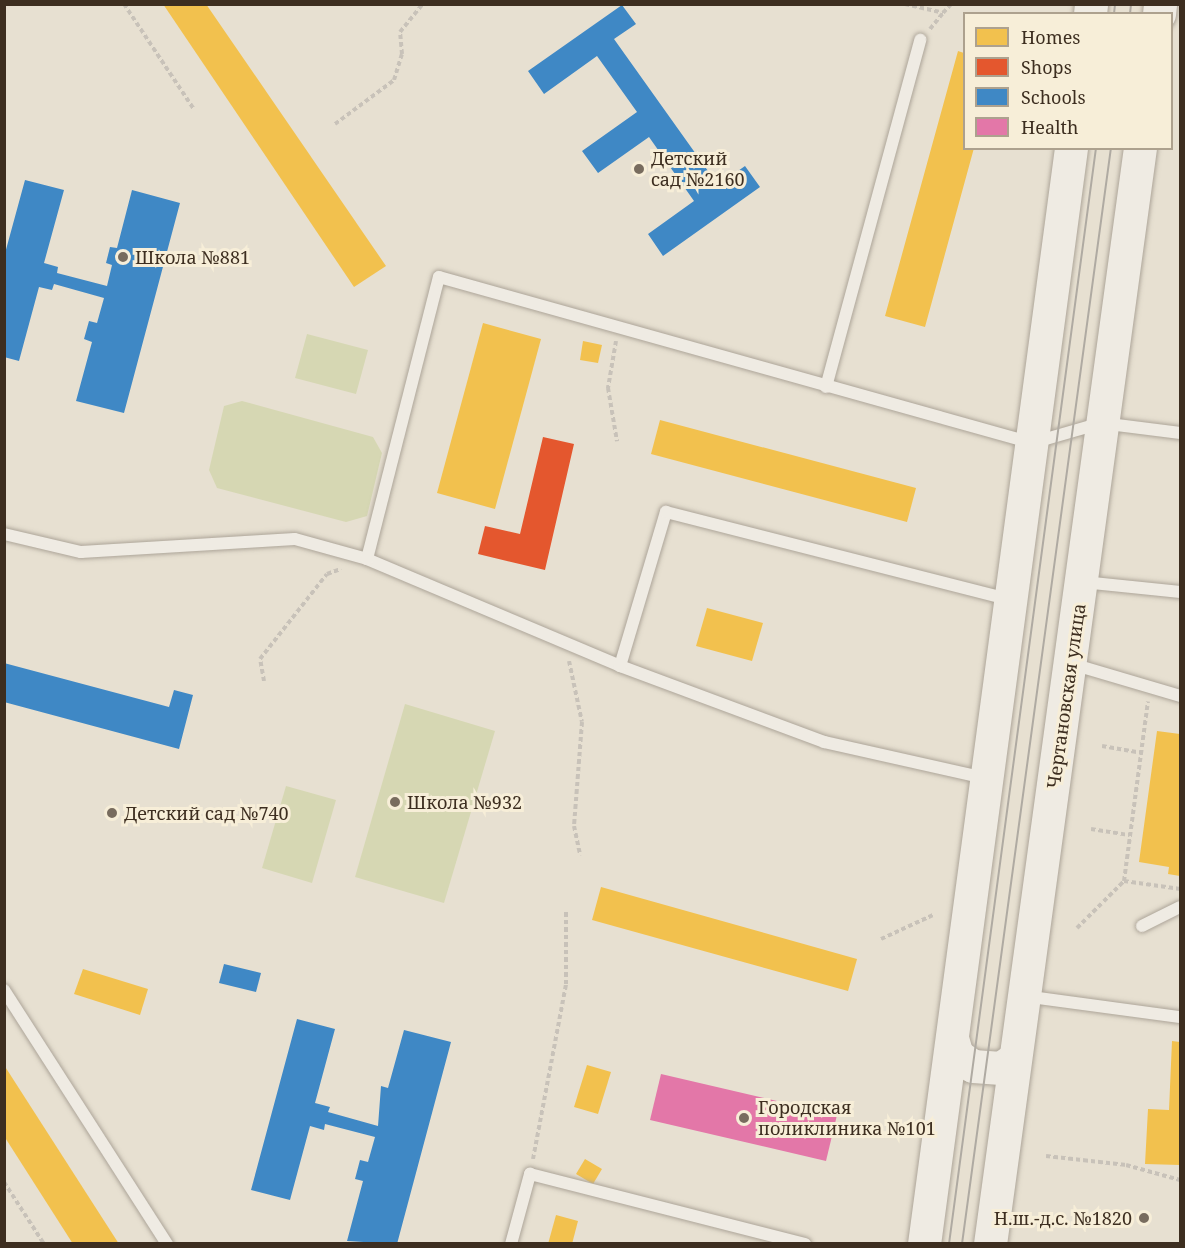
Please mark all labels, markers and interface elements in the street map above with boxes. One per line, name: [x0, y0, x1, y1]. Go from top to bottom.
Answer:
legend: [963, 12, 1173, 150]
text: Homes: [1021, 25, 1080, 49]
text: Shops: [1021, 55, 1072, 79]
text: Schools: [1021, 85, 1086, 109]
text: Health: [1021, 115, 1078, 139]
place label: Детский сад №2160: [651, 148, 745, 190]
marker: Детский сад №2160: [632, 162, 646, 176]
place label: Школа №881: [135, 246, 250, 268]
marker: Школа №881: [116, 250, 130, 264]
street label: Чертановская улица: [1042, 602, 1090, 790]
place label: Школа №932: [407, 791, 522, 813]
marker: Школа №932: [388, 795, 402, 809]
place label: Детский сад №740: [124, 802, 289, 824]
marker: Детский сад №740: [105, 806, 119, 820]
place label: Городская поликлиника №101: [758, 1097, 936, 1140]
marker: Городская поликлиника №101: [735, 1109, 753, 1127]
place label: Н.ш.-д.с. №1820: [994, 1207, 1132, 1229]
marker: Н.ш.-д.с. №1820: [1137, 1211, 1151, 1225]

